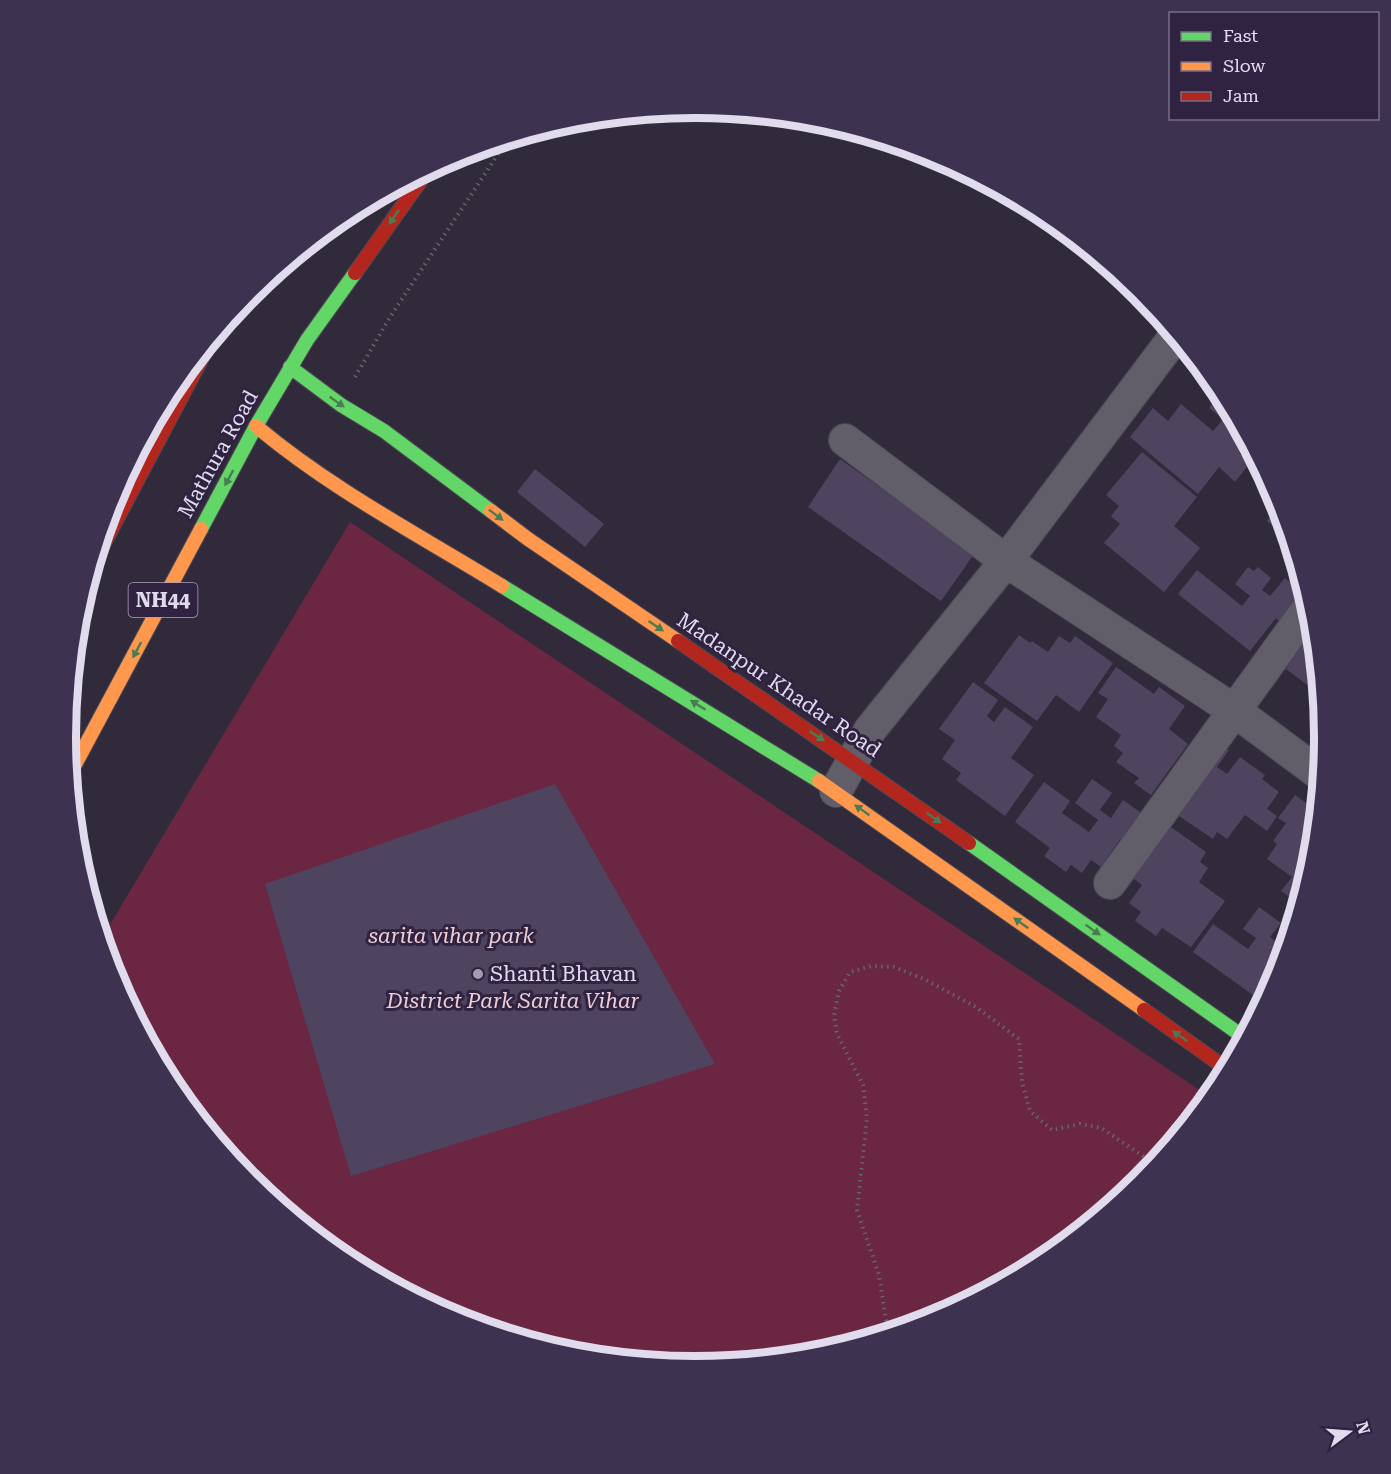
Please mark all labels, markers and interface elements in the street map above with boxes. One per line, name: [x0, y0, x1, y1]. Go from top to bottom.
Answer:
legend: [1169, 12, 1379, 120]
text: Fast: [1223, 25, 1258, 46]
text: Slow: [1223, 55, 1265, 76]
text: Jam: [1223, 85, 1259, 106]
one-way arrow: [388, 209, 400, 225]
street label: Mathura Road: [173, 386, 263, 522]
one-way arrow: [329, 396, 345, 408]
one-way arrow: [224, 470, 234, 487]
one-way arrow: [488, 509, 504, 521]
road number: NH44: [128, 583, 198, 617]
street label: Madanpur Khadar Road: [673, 608, 886, 763]
one-way arrow: [648, 620, 664, 631]
one-way arrow: [132, 641, 142, 659]
one-way arrow: [690, 700, 706, 711]
one-way arrow: [809, 730, 825, 741]
one-way arrow: [855, 804, 871, 816]
one-way arrow: [925, 812, 941, 824]
one-way arrow: [1014, 917, 1030, 929]
park label: sarita vihar park: [368, 924, 534, 948]
one-way arrow: [1085, 924, 1101, 936]
place label: Shanti Bhavan: [490, 962, 637, 986]
marker: Shanti Bhavan: [471, 967, 485, 981]
park label: District Park Sarita Vihar: [386, 989, 640, 1013]
one-way arrow: [1173, 1030, 1189, 1042]
north arrow: [1319, 1402, 1379, 1462]
text: N: [1352, 1419, 1374, 1437]

